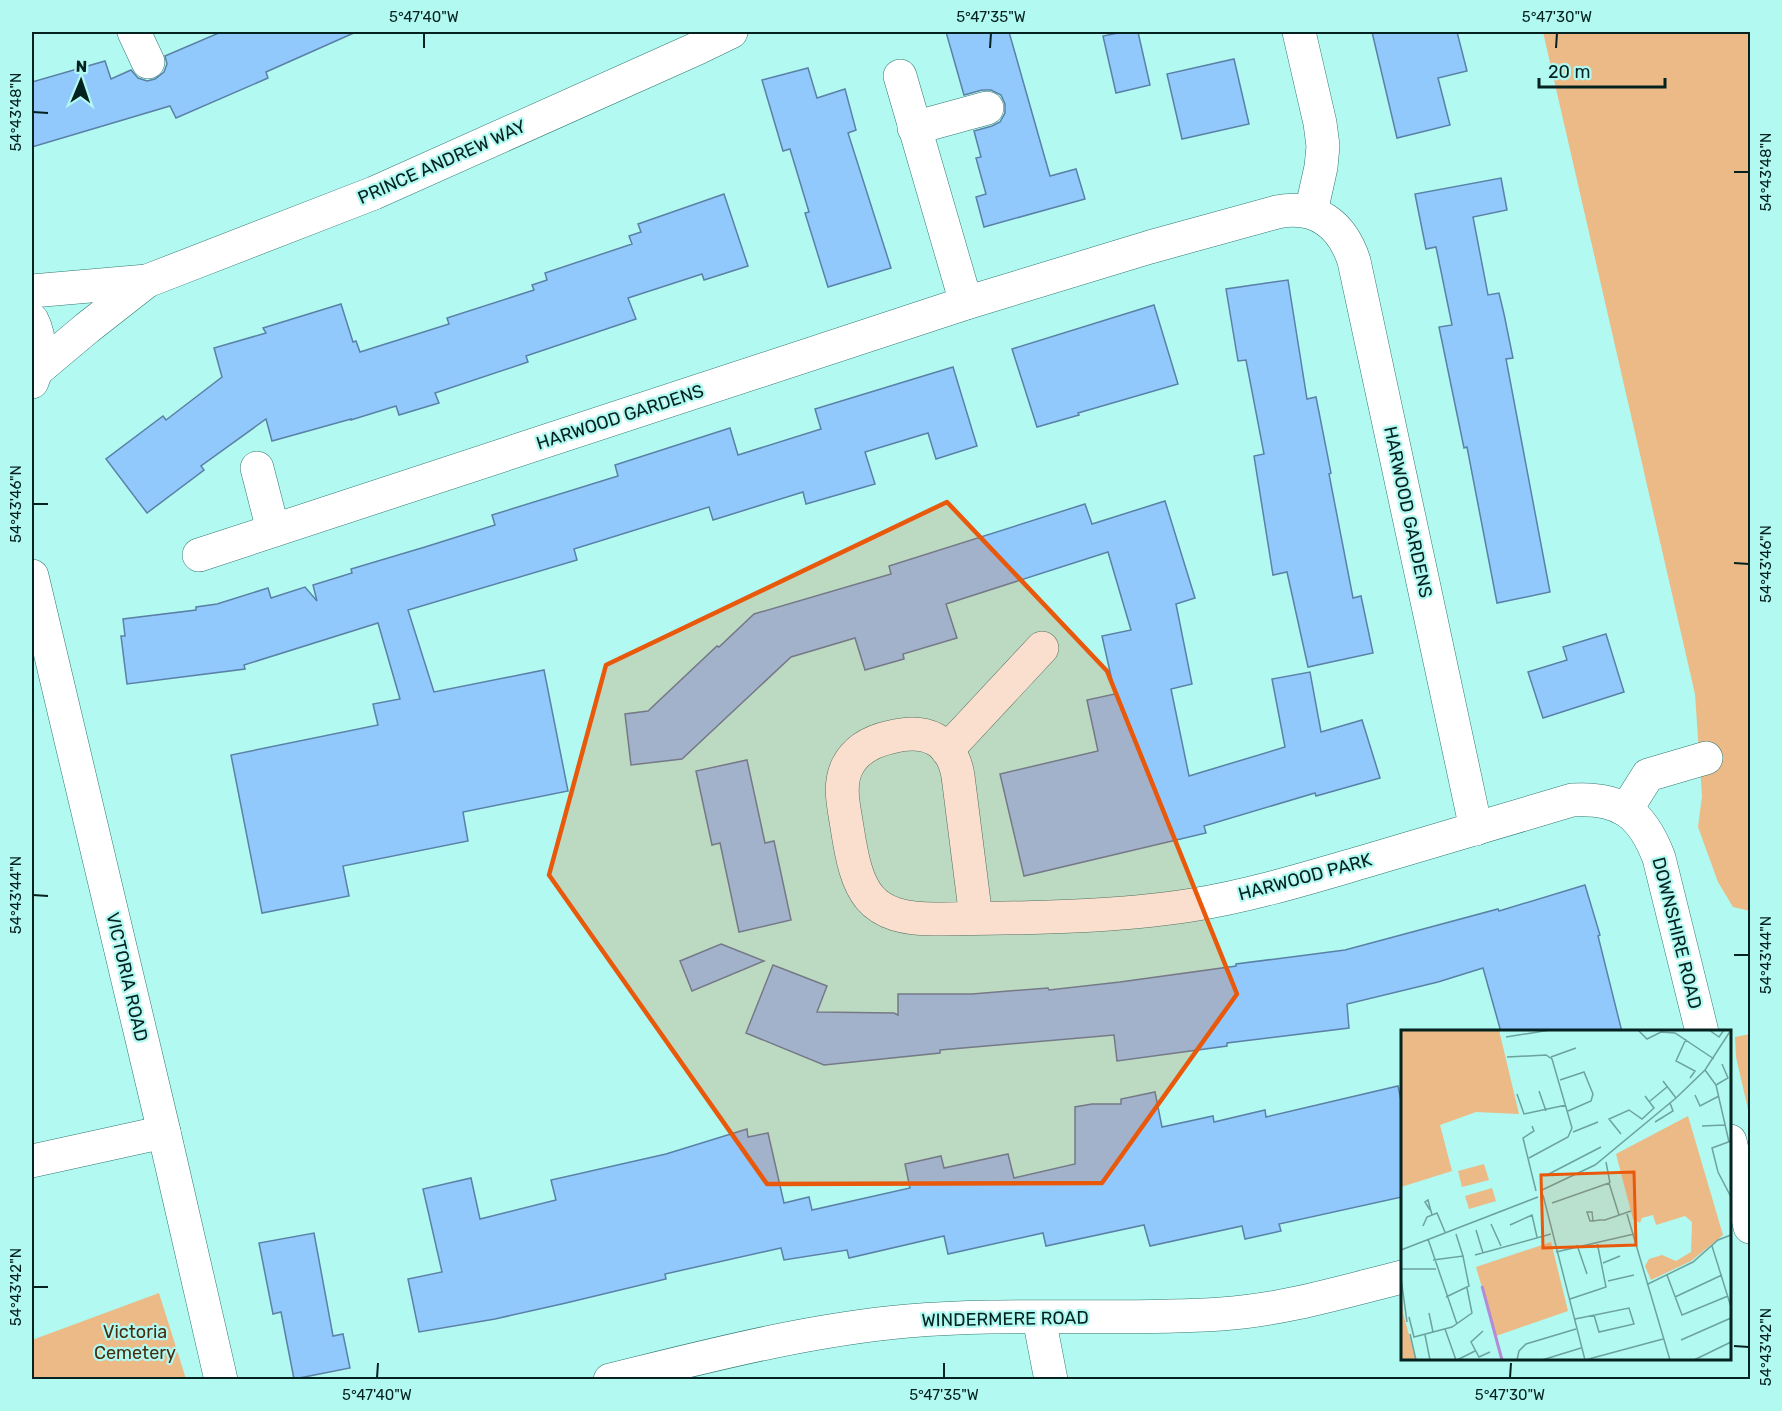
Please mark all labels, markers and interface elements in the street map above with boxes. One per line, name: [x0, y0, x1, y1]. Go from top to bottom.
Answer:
text: 5°47'40"W: [389, 8, 459, 26]
text: 5°47'35"W: [956, 8, 1026, 26]
text: 5°47'30"W: [1522, 8, 1592, 26]
north arrow: [51, 51, 111, 111]
scale bar: [1539, 51, 1665, 89]
text: N: [75, 57, 88, 76]
text: 20 m: [1548, 61, 1590, 83]
text: 54°43'48"N: [7, 72, 25, 152]
street label: PRINCE ANDREW WAY: [354, 115, 530, 209]
text: 54°43'48"N: [1757, 132, 1775, 212]
street label: HARWOOD GARDENS: [533, 380, 707, 454]
street label: HARWOOD GARDENS: [1379, 424, 1437, 600]
text: 54°43'46"N: [7, 465, 25, 543]
text: 54°43'46"N: [1757, 525, 1775, 603]
street label: HARWOOD PARK: [1236, 849, 1374, 905]
street label: DOWNSHIRE ROAD: [1648, 855, 1706, 1011]
text: 54°43'44"N: [7, 856, 25, 934]
street label: VICTORIA ROAD: [101, 910, 153, 1044]
text: 54°43'44"N: [1757, 916, 1775, 994]
inset map: [1401, 1030, 1731, 1360]
text: 54°43'42"N: [7, 1248, 25, 1326]
street label: WINDERMERE ROAD: [921, 1307, 1089, 1331]
text: 54°43'42"N: [1757, 1308, 1775, 1386]
park label: Victoria Cemetery: [94, 1321, 176, 1364]
text: 5°47'40"W: [342, 1386, 412, 1404]
text: 5°47'35"W: [909, 1386, 979, 1404]
text: 5°47'30"W: [1475, 1386, 1545, 1404]

